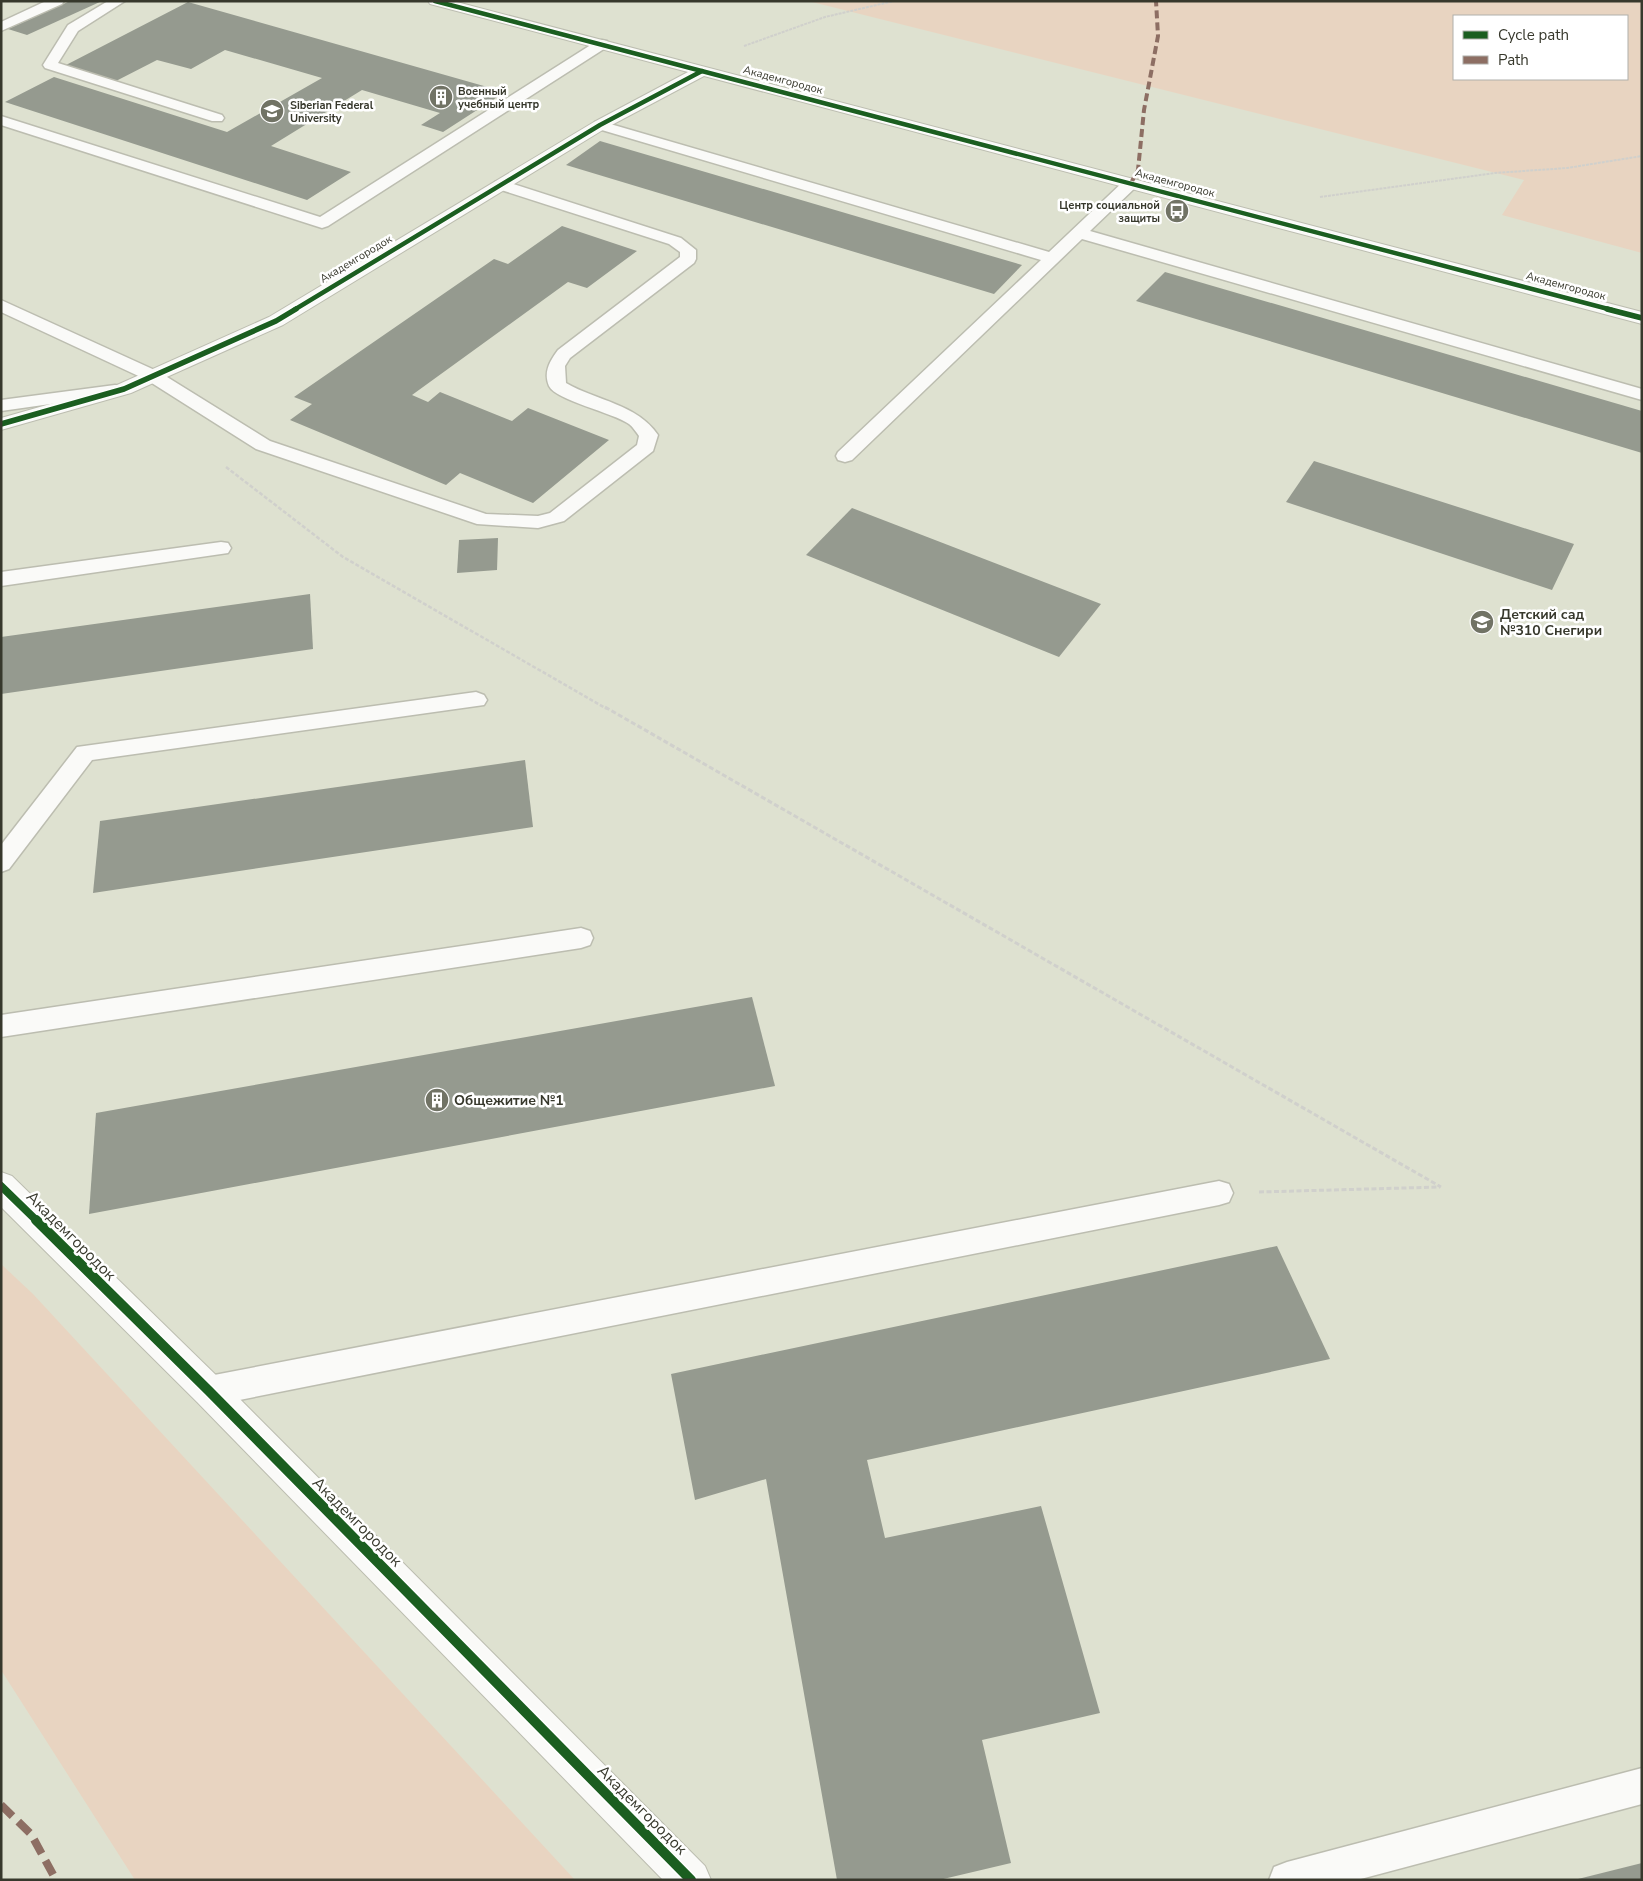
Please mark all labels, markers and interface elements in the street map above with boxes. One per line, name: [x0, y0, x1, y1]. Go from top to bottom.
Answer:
legend: [1453, 15, 1628, 80]
text: Cycle path: [1498, 25, 1569, 45]
text: Path: [1498, 50, 1529, 70]
street label: Академгородок: [742, 62, 825, 98]
building icon: Военный учебный центр: [428, 84, 454, 110]
place label: Военный учебный центр: [458, 84, 540, 112]
school or university icon: Siberian Federal University: [259, 98, 285, 124]
place label: Siberian Federal University: [290, 98, 374, 126]
street label: Академгородок: [1134, 165, 1217, 201]
place label: Центр социальной защиты: [1059, 198, 1160, 226]
bus stop icon: Центр социальной защиты: [1164, 198, 1190, 224]
street label: Академгородок: [317, 231, 395, 286]
street label: Академгородок: [1525, 268, 1608, 304]
place label: Детский сад №310 Снегири: [1500, 605, 1602, 640]
school or university icon: Детский сад №310 Снегири: [1469, 609, 1495, 635]
building icon: Общежитие №1: [424, 1087, 450, 1113]
place label: Общежитие №1: [454, 1091, 564, 1110]
street label: Академгородок: [21, 1186, 121, 1286]
street label: Академгородок: [307, 1472, 407, 1572]
street label: Академгородок: [592, 1760, 692, 1860]

